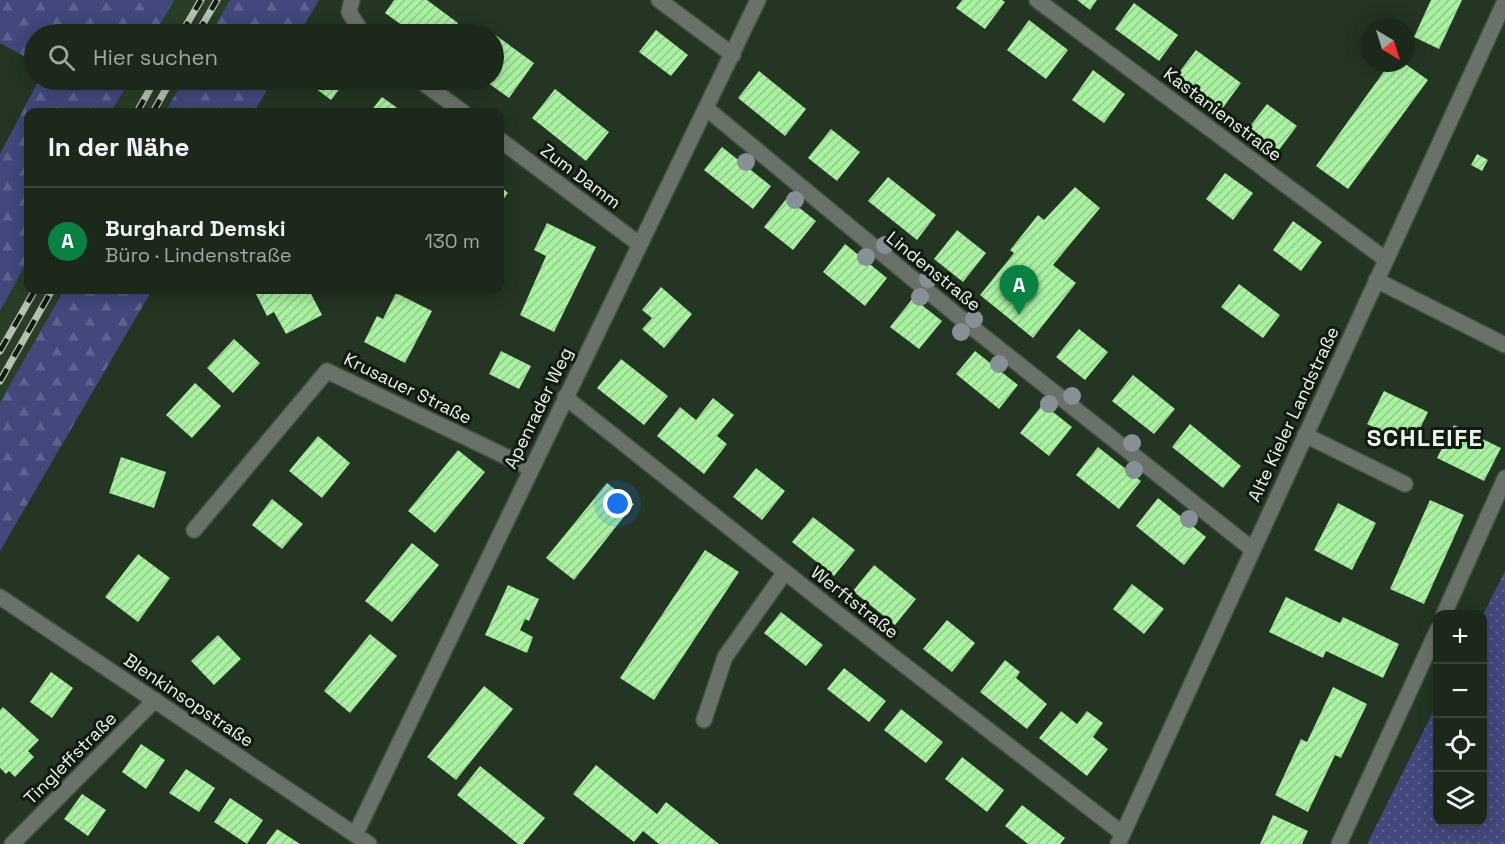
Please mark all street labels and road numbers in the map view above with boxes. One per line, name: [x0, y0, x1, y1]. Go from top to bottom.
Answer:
street label: Kastanienstraße: [1159, 62, 1287, 166]
street label: Zum Damm: [536, 138, 626, 214]
street label: Lindenstraße: [882, 226, 986, 316]
street label: Alte Kieler Landstraße: [1242, 323, 1344, 505]
street label: Apenrader Weg: [499, 343, 577, 473]
street label: Krusauer Straße: [340, 347, 476, 429]
street label: Werftstraße: [806, 561, 904, 643]
street label: Blenkinsopstraße: [120, 648, 258, 752]
street label: Tingleffstraße: [19, 707, 121, 809]

